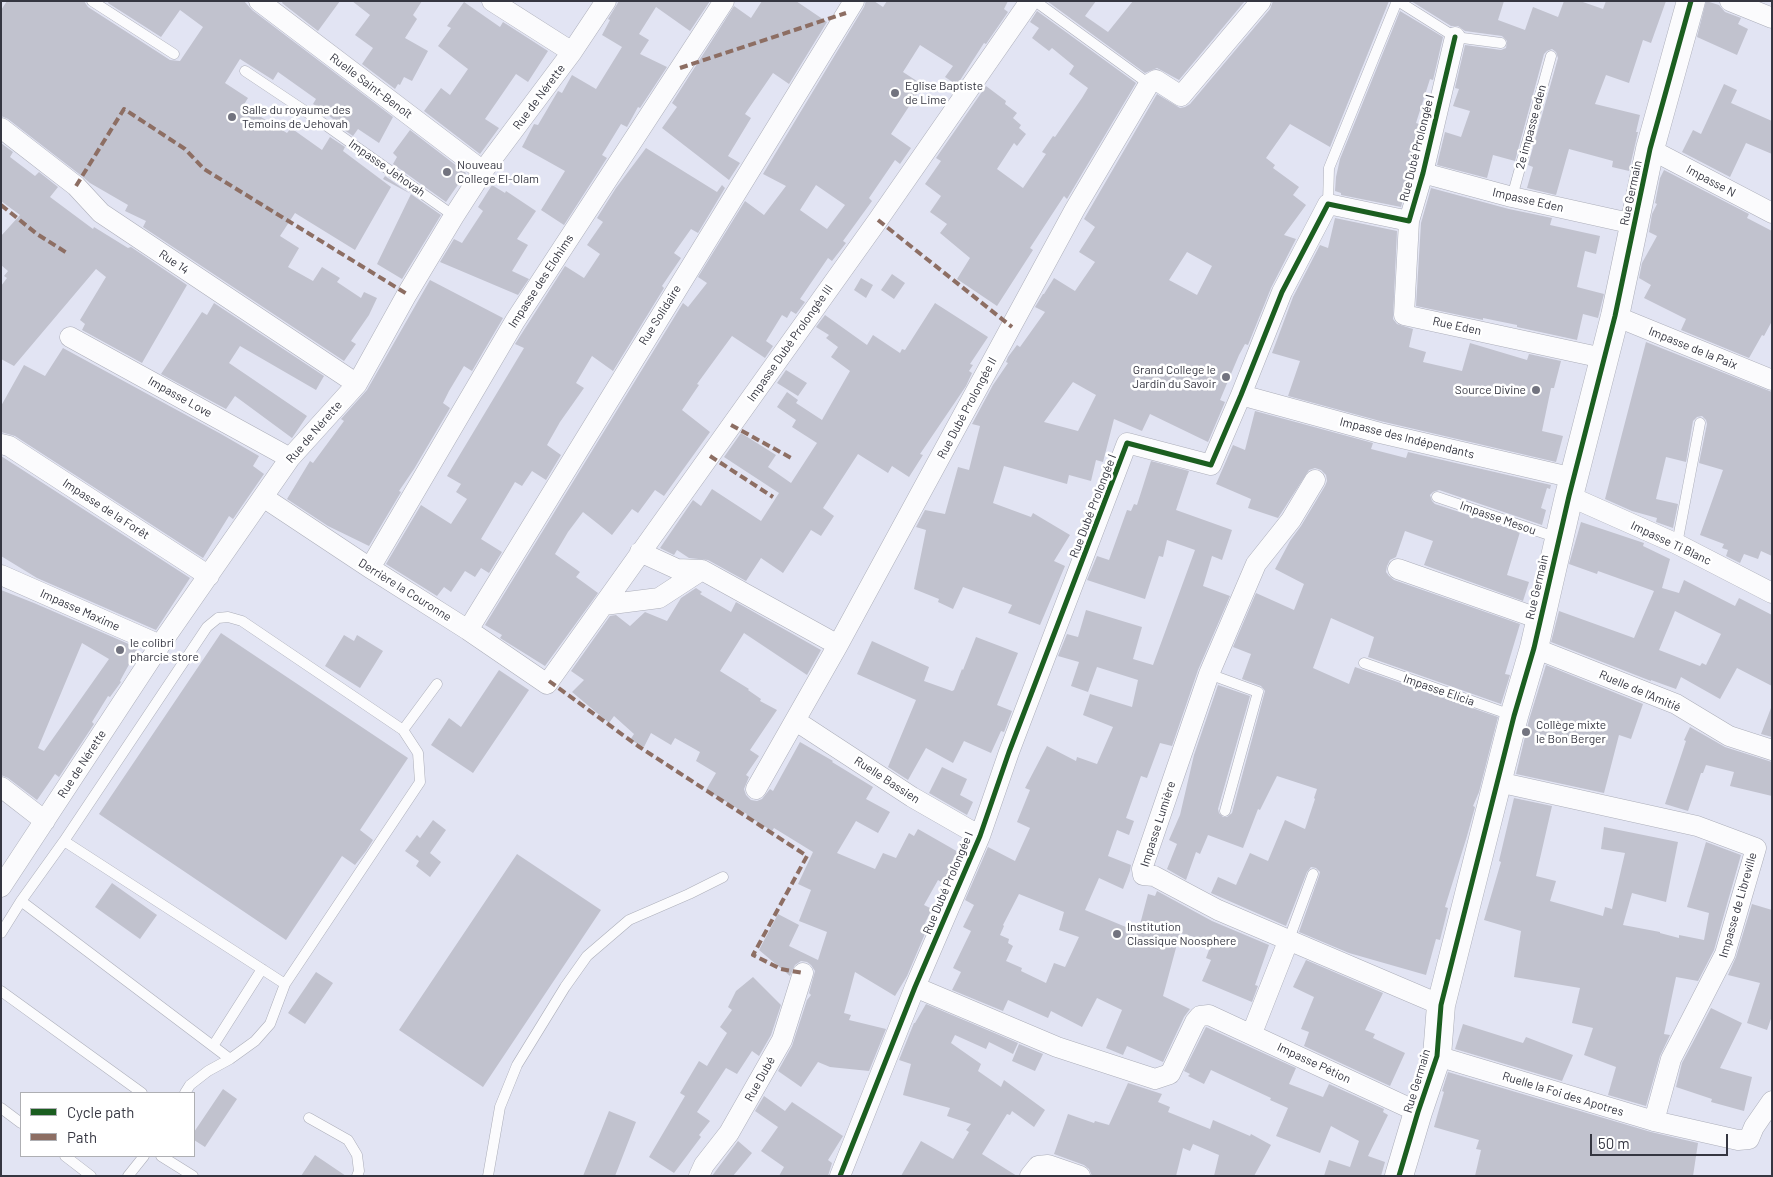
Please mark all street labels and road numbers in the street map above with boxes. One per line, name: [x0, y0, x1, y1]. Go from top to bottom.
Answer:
street label: Ruelle Saint-Benoît: [327, 50, 415, 122]
street label: Rue de Nérette: [510, 62, 568, 132]
street label: 2e impasse eden: [1513, 83, 1549, 171]
street label: Rue Dubé Prolongée I: [1397, 93, 1437, 203]
street label: Impasse Jehovah: [346, 136, 428, 200]
street label: Rue Germain: [1617, 159, 1645, 227]
street label: Impasse N: [1684, 162, 1738, 200]
street label: Impasse Eden: [1491, 185, 1565, 215]
street label: Impasse des Elohims: [505, 231, 577, 331]
street label: Rue 14: [156, 247, 192, 277]
street label: Rue Solidaire: [636, 282, 684, 348]
street label: Impasse Dubé Prolongée III: [744, 282, 836, 404]
street label: Rue Eden: [1431, 314, 1483, 338]
street label: Impasse de la Paix: [1646, 324, 1740, 372]
street label: Rue Dubé Prolongée II: [934, 355, 1000, 461]
street label: Impasse Love: [145, 374, 215, 420]
street label: Rue de Nérette: [283, 398, 345, 466]
street label: Impasse des Indépendants: [1338, 414, 1476, 462]
street label: Rue Dubé Prolongée I: [1067, 452, 1119, 560]
street label: Impasse de la Forêt: [60, 476, 152, 542]
street label: Impasse Mesou: [1458, 498, 1538, 538]
street label: Impasse Ti Blanc: [1628, 518, 1714, 568]
street label: Rue Germain: [1523, 553, 1551, 621]
street label: Derrière la Couronne: [356, 556, 454, 624]
street label: Impasse Maxime: [38, 586, 122, 634]
street label: Ruelle de l'Amitié: [1597, 667, 1683, 715]
street label: Impasse Elicia: [1401, 671, 1477, 709]
street label: Rue de Nérette: [55, 727, 109, 801]
street label: Ruelle Bassien: [851, 753, 923, 807]
street label: Impasse Lumière: [1137, 779, 1179, 869]
street label: Rue Dubé Prolongée I: [920, 830, 976, 936]
street label: Impasse de Libreville: [1716, 851, 1760, 959]
street label: Impasse Pétion: [1275, 1040, 1353, 1086]
street label: Rue Germain: [1400, 1047, 1434, 1115]
street label: Rue Dubé: [742, 1054, 778, 1104]
street label: Ruelle la Foi des Apotres: [1501, 1069, 1625, 1119]

